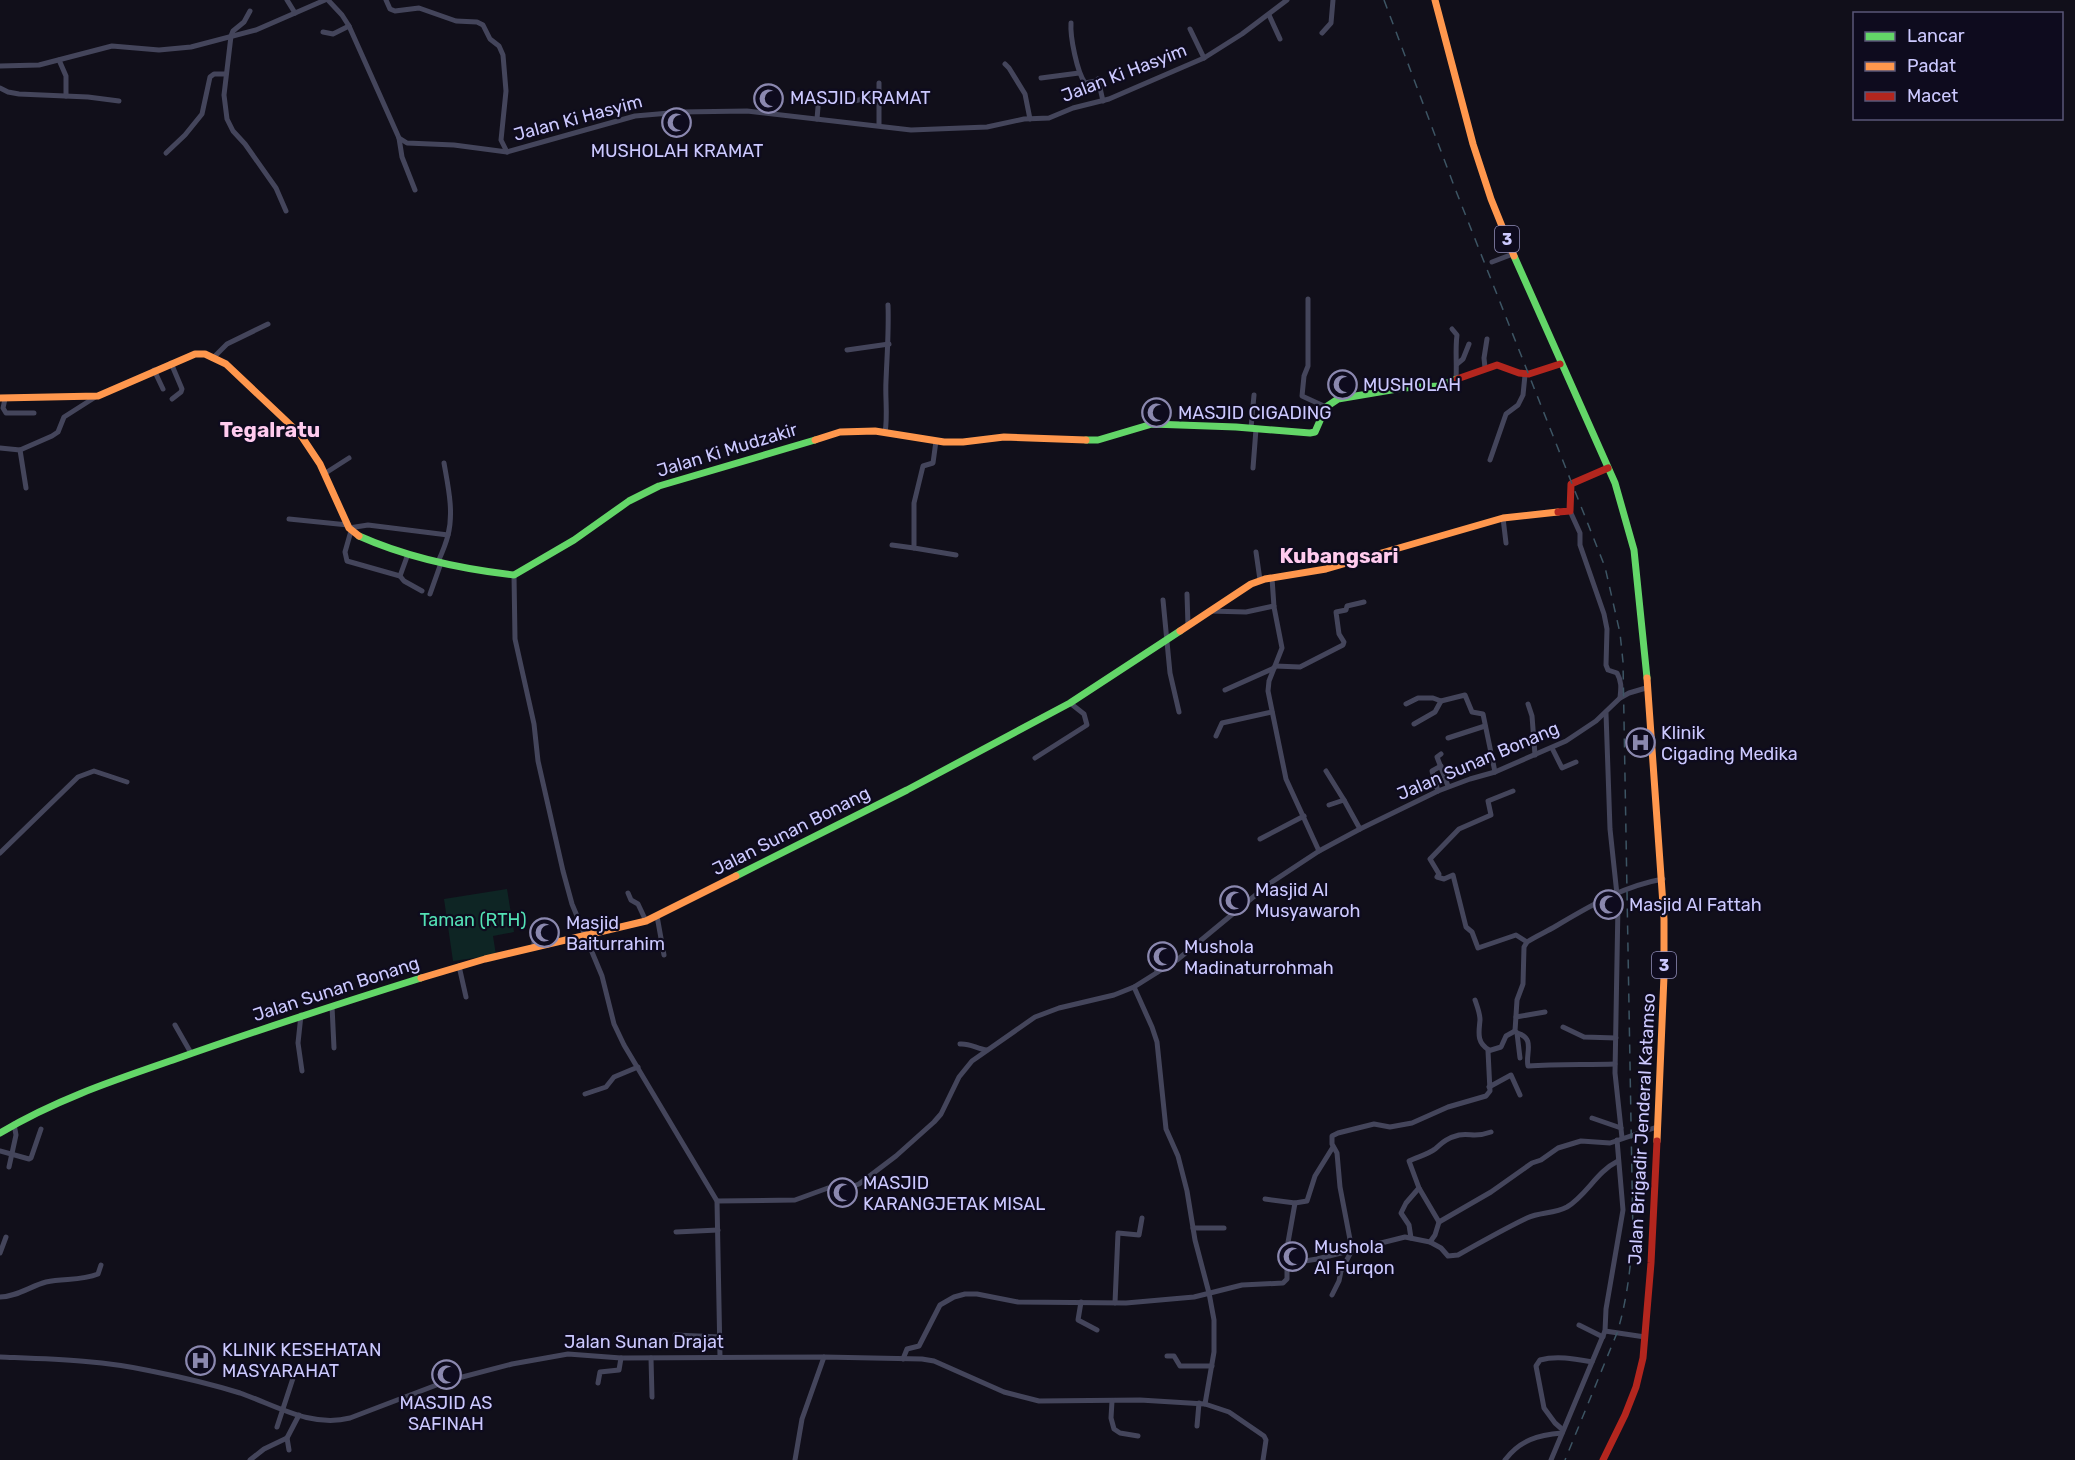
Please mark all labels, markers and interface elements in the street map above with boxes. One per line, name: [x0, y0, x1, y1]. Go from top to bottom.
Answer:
legend: [1853, 12, 2063, 120]
text: Lancar: [1907, 25, 1965, 47]
street label: Jalan Ki Hasyim: [1058, 39, 1190, 107]
text: Padat: [1907, 55, 1956, 77]
mosque icon: MASJID KRAMAT: [753, 82, 785, 114]
text: Macet: [1907, 85, 1958, 107]
place label: MASJID KRAMAT: [790, 87, 931, 109]
street label: Jalan Ki Hasyim: [511, 90, 645, 146]
mosque icon: MUSHOLAH KRAMAT: [661, 106, 693, 138]
place label: MUSHOLAH KRAMAT: [591, 140, 763, 162]
road number: 3: [1495, 226, 1519, 252]
mosque icon: MUSHOLAH: [1326, 369, 1358, 401]
place label: MUSHOLAH: [1363, 374, 1461, 396]
mosque icon: MASJID CIGADING: [1141, 397, 1173, 429]
place label: MASJID CIGADING: [1178, 402, 1332, 424]
district label: Tegalratu: [220, 417, 320, 442]
street label: Jalan Ki Mudzakir: [654, 418, 800, 482]
district label: Kubangsari: [1280, 543, 1398, 568]
street label: Jalan Sunan Bonang: [1394, 717, 1562, 805]
place label: Klinik Cigading Medika: [1661, 722, 1798, 765]
hospital icon: Klinik Cigading Medika: [1624, 727, 1656, 759]
street label: Jalan Sunan Bonang: [709, 782, 873, 880]
place label: Masjid Al Musyawaroh: [1255, 879, 1361, 922]
mosque icon: Masjid Al Musyawaroh: [1218, 884, 1250, 916]
mosque icon: Masjid Al Fattah: [1592, 889, 1624, 921]
place label: Masjid Al Fattah: [1629, 894, 1762, 916]
park label: Taman (RTH): [419, 909, 527, 931]
place label: Masjid Baiturrahim: [566, 912, 665, 955]
mosque icon: Masjid Baiturrahim: [529, 917, 561, 949]
place label: Mushola Madinaturrohmah: [1184, 936, 1334, 979]
mosque icon: Mushola Madinaturrohmah: [1147, 941, 1179, 973]
street label: Jalan Sunan Bonang: [250, 952, 422, 1026]
road number: 3: [1652, 952, 1676, 978]
street label: Jalan Brigadir Jenderal Katamso: [1624, 992, 1660, 1266]
place label: MASJID KARANGJETAK MISAL: [863, 1172, 1045, 1215]
mosque icon: MASJID KARANGJETAK MISAL: [826, 1177, 858, 1209]
place label: Mushola Al Furqon: [1314, 1236, 1395, 1279]
mosque icon: Mushola Al Furqon: [1277, 1241, 1309, 1273]
street label: Jalan Sunan Drajat: [564, 1331, 724, 1353]
place label: KLINIK KESEHATAN MASYARAHAT: [222, 1339, 381, 1382]
hospital icon: KLINIK KESEHATAN MASYARAHAT: [185, 1344, 217, 1376]
mosque icon: MASJID AS SAFINAH: [430, 1358, 462, 1390]
place label: MASJID AS SAFINAH: [399, 1392, 493, 1435]

